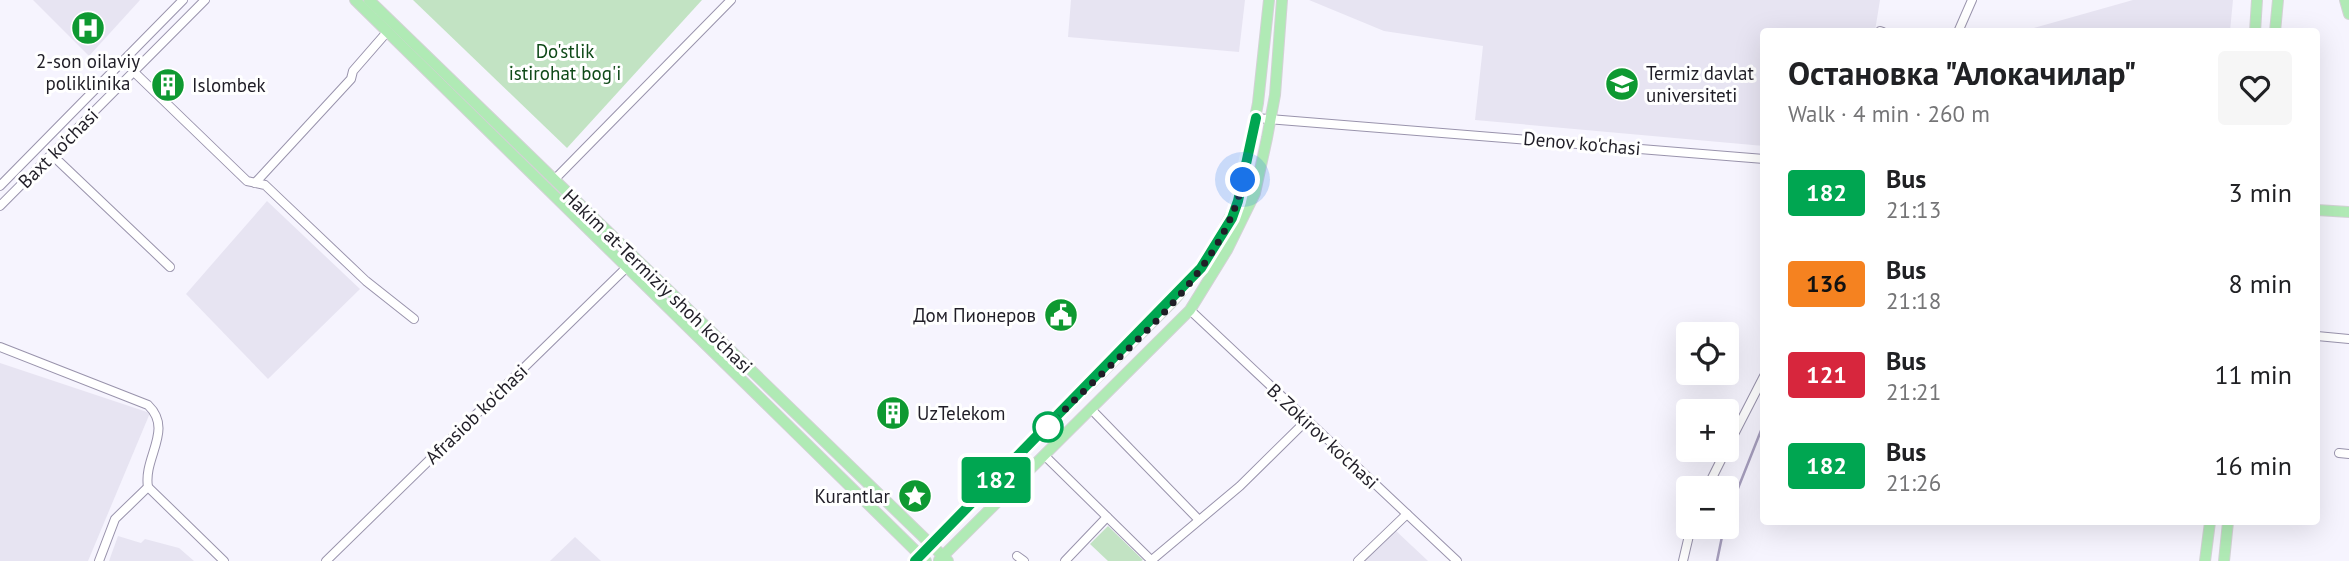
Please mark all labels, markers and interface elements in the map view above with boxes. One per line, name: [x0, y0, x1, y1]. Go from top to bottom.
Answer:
hospital icon: 2-son oilaviy poliklinika: [69, 9, 107, 47]
park label: Do'stlik istirohat bog'i: [509, 39, 621, 85]
place label: 2-son oilaviy poliklinika: [36, 49, 140, 95]
text: Остановка "Алокачилар": [1788, 51, 2136, 94]
button: heart: [2218, 51, 2292, 125]
place label: Termiz davlat universiteti: [1646, 61, 1755, 107]
school or university icon: Termiz davlat universiteti: [1603, 65, 1641, 103]
building icon: Islombek: [149, 66, 187, 104]
place label: Islombek: [192, 73, 266, 97]
text: Walk · 4 min · 260 m: [1788, 99, 1990, 128]
street label: Baxt ko'chasi: [13, 103, 103, 193]
street label: Denov ko'chasi: [1522, 126, 1642, 160]
your location: [1225, 162, 1260, 197]
text: Bus: [1886, 162, 1926, 195]
text: 3 min: [2229, 176, 2292, 209]
text: 182: [1806, 177, 1847, 208]
street label: Hakim at-Termiziy shoh ko'chasi: [558, 184, 758, 378]
text: 21:13: [1886, 195, 1941, 224]
text: Bus: [1886, 253, 1926, 286]
text: 8 min: [2229, 267, 2292, 300]
text: 136: [1806, 268, 1847, 299]
text: 21:18: [1886, 286, 1941, 315]
public building icon: Дом Пионеров: [1042, 296, 1080, 334]
place label: Дом Пионеров: [913, 303, 1036, 327]
map controls: [1676, 322, 1739, 539]
button: locate: [1676, 322, 1739, 385]
text: Bus: [1886, 344, 1926, 377]
text: 11 min: [2214, 358, 2292, 391]
street label: Afrasiob ko'chasi: [420, 359, 532, 469]
text: 121: [1806, 359, 1847, 390]
text: 21:21: [1886, 377, 1941, 406]
street label: B. Zokirov ko'chasi: [1262, 378, 1384, 494]
building icon: UzTelekom: [874, 394, 912, 432]
button: +: [1676, 399, 1739, 462]
place label: UzTelekom: [917, 401, 1005, 425]
unlabelled marker: [1033, 412, 1063, 442]
text: Bus: [1886, 435, 1926, 468]
text: 16 min: [2214, 449, 2292, 482]
text: 182: [1806, 450, 1847, 481]
line badge: 182: [956, 457, 1036, 503]
text: 182: [976, 464, 1016, 495]
text: 21:26: [1886, 468, 1941, 497]
button: −: [1676, 476, 1739, 539]
place icon: Kurantlar: [896, 477, 934, 515]
place label: Kurantlar: [815, 484, 891, 508]

